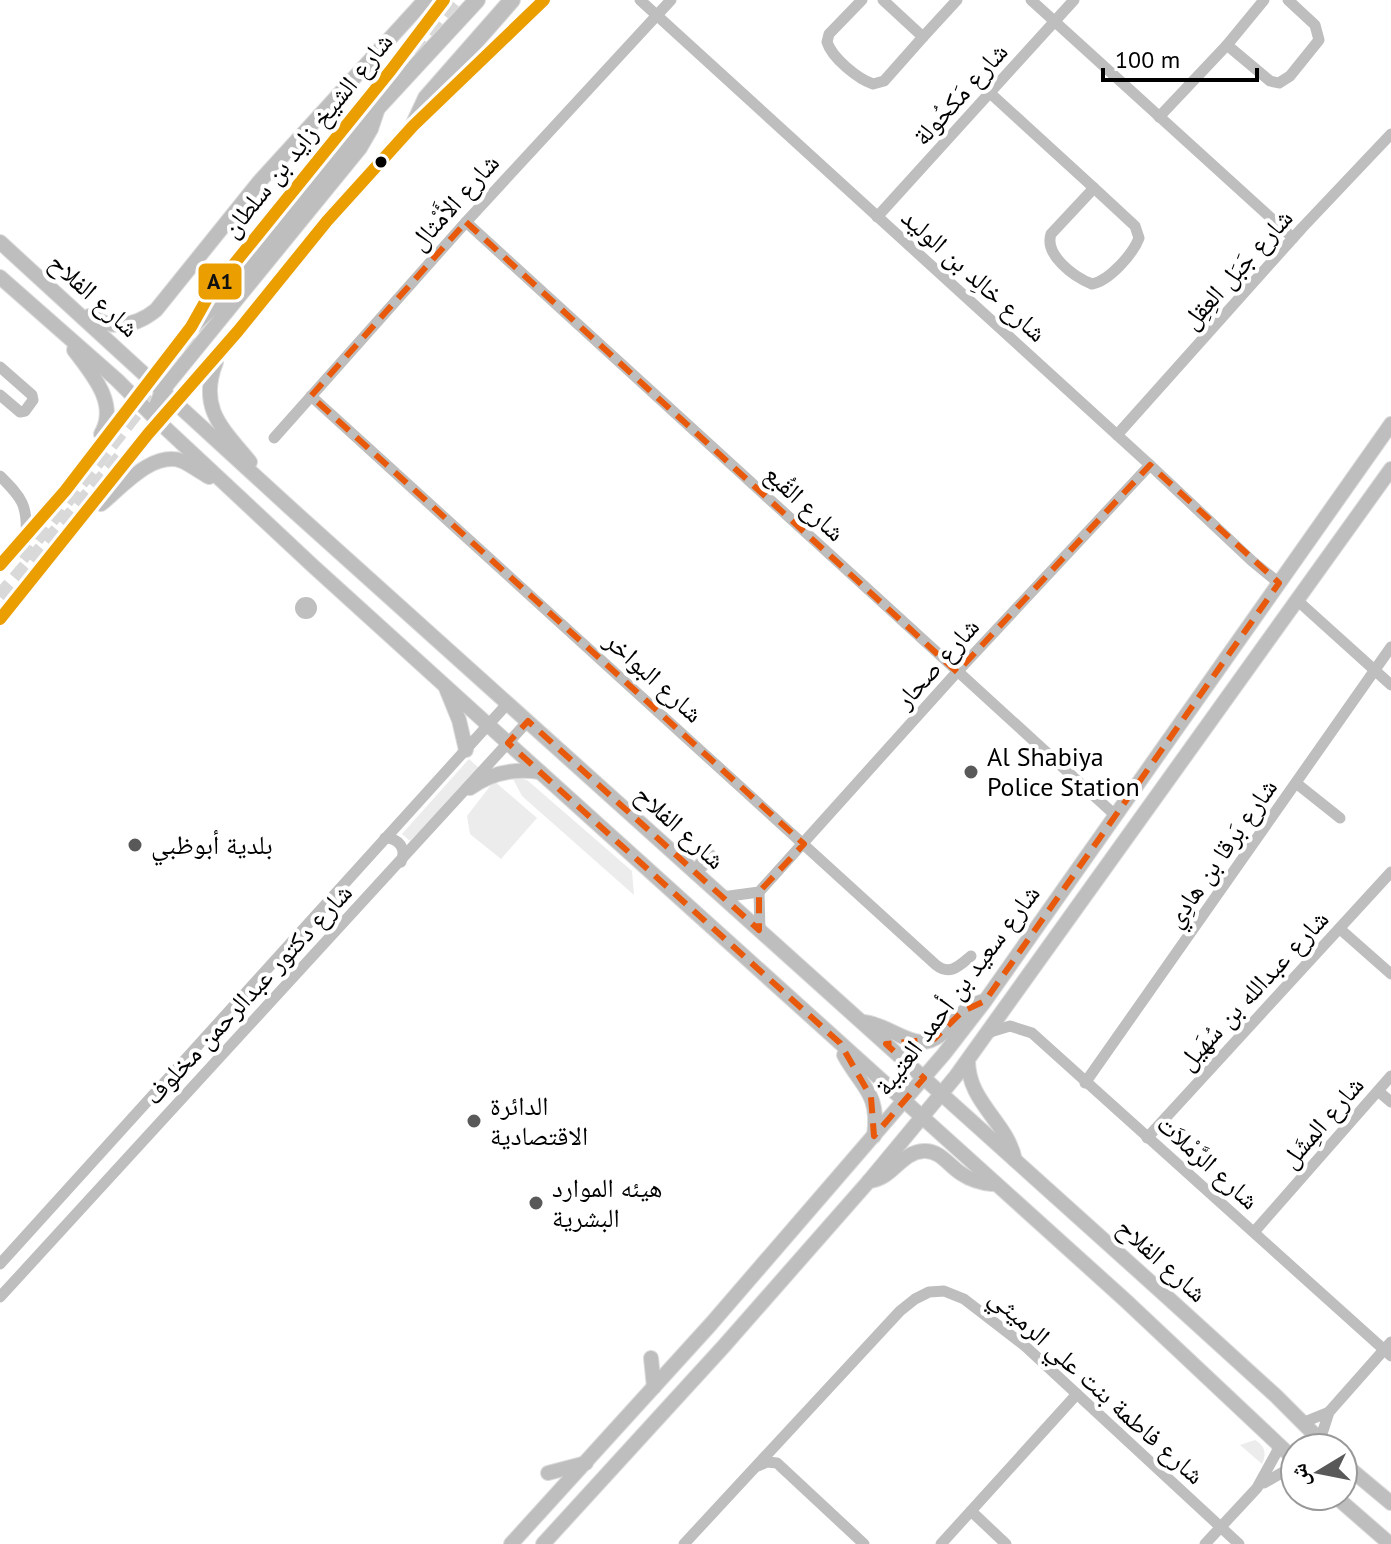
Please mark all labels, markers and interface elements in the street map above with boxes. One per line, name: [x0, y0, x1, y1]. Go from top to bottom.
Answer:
street label: شارع الشيخ زايد بن سلطان: [214, 25, 400, 245]
scale bar: [1103, 32, 1257, 82]
street label: شارع مَكحُولة: [905, 35, 1014, 152]
text: 100 m: [1115, 44, 1180, 75]
street label: شارع الأَمْثال: [401, 146, 506, 257]
unlabelled marker: [373, 154, 389, 170]
street label: شارع خالِد بن الوليد: [895, 201, 1054, 349]
street label: شارع جَبَل العِقِل: [1174, 202, 1299, 336]
street label: شارع الفلاح: [42, 245, 146, 344]
line badge: A1: [197, 262, 243, 301]
text: A1: [207, 267, 233, 295]
street label: شارع القُبع: [758, 457, 852, 549]
street label: شارع صحار: [887, 610, 986, 716]
street label: شارع البواخر: [598, 623, 710, 729]
place label: Al Shabiya Police Station: [987, 740, 1140, 803]
marker: Al Shabiya Police Station: [962, 763, 980, 781]
street label: شارع بَرقا بن هادِي: [1157, 772, 1288, 936]
street label: شارع الفلاح: [628, 777, 732, 876]
place label: بلدية أبوظبي: [151, 828, 273, 866]
marker: بلدية أبوظبي: [126, 836, 144, 854]
street label: شارع دكتور عبدالرحمن مخلوف: [136, 876, 359, 1111]
street label: شارع سعيد بن أحمد العتيبة: [867, 878, 1047, 1102]
street label: شارع عبدالله بن سُهَيل: [1170, 903, 1335, 1077]
street label: شارع المِشَل: [1273, 1069, 1371, 1175]
place label: الدائرة الاقتصادية: [490, 1089, 588, 1152]
street label: شارع الرَّمْلاَت: [1150, 1107, 1266, 1216]
marker: الدائرة الاقتصادية: [465, 1112, 483, 1130]
place label: هيئه الموارد البشرية: [552, 1171, 662, 1234]
marker: هيئه الموارد البشرية: [527, 1194, 545, 1212]
street label: شارع الفلاح: [1110, 1210, 1214, 1309]
street label: شارع فاطمة بنت علي الرميثي: [980, 1280, 1212, 1494]
north arrow: [1279, 1432, 1359, 1512]
text: ش: [1283, 1462, 1315, 1489]

